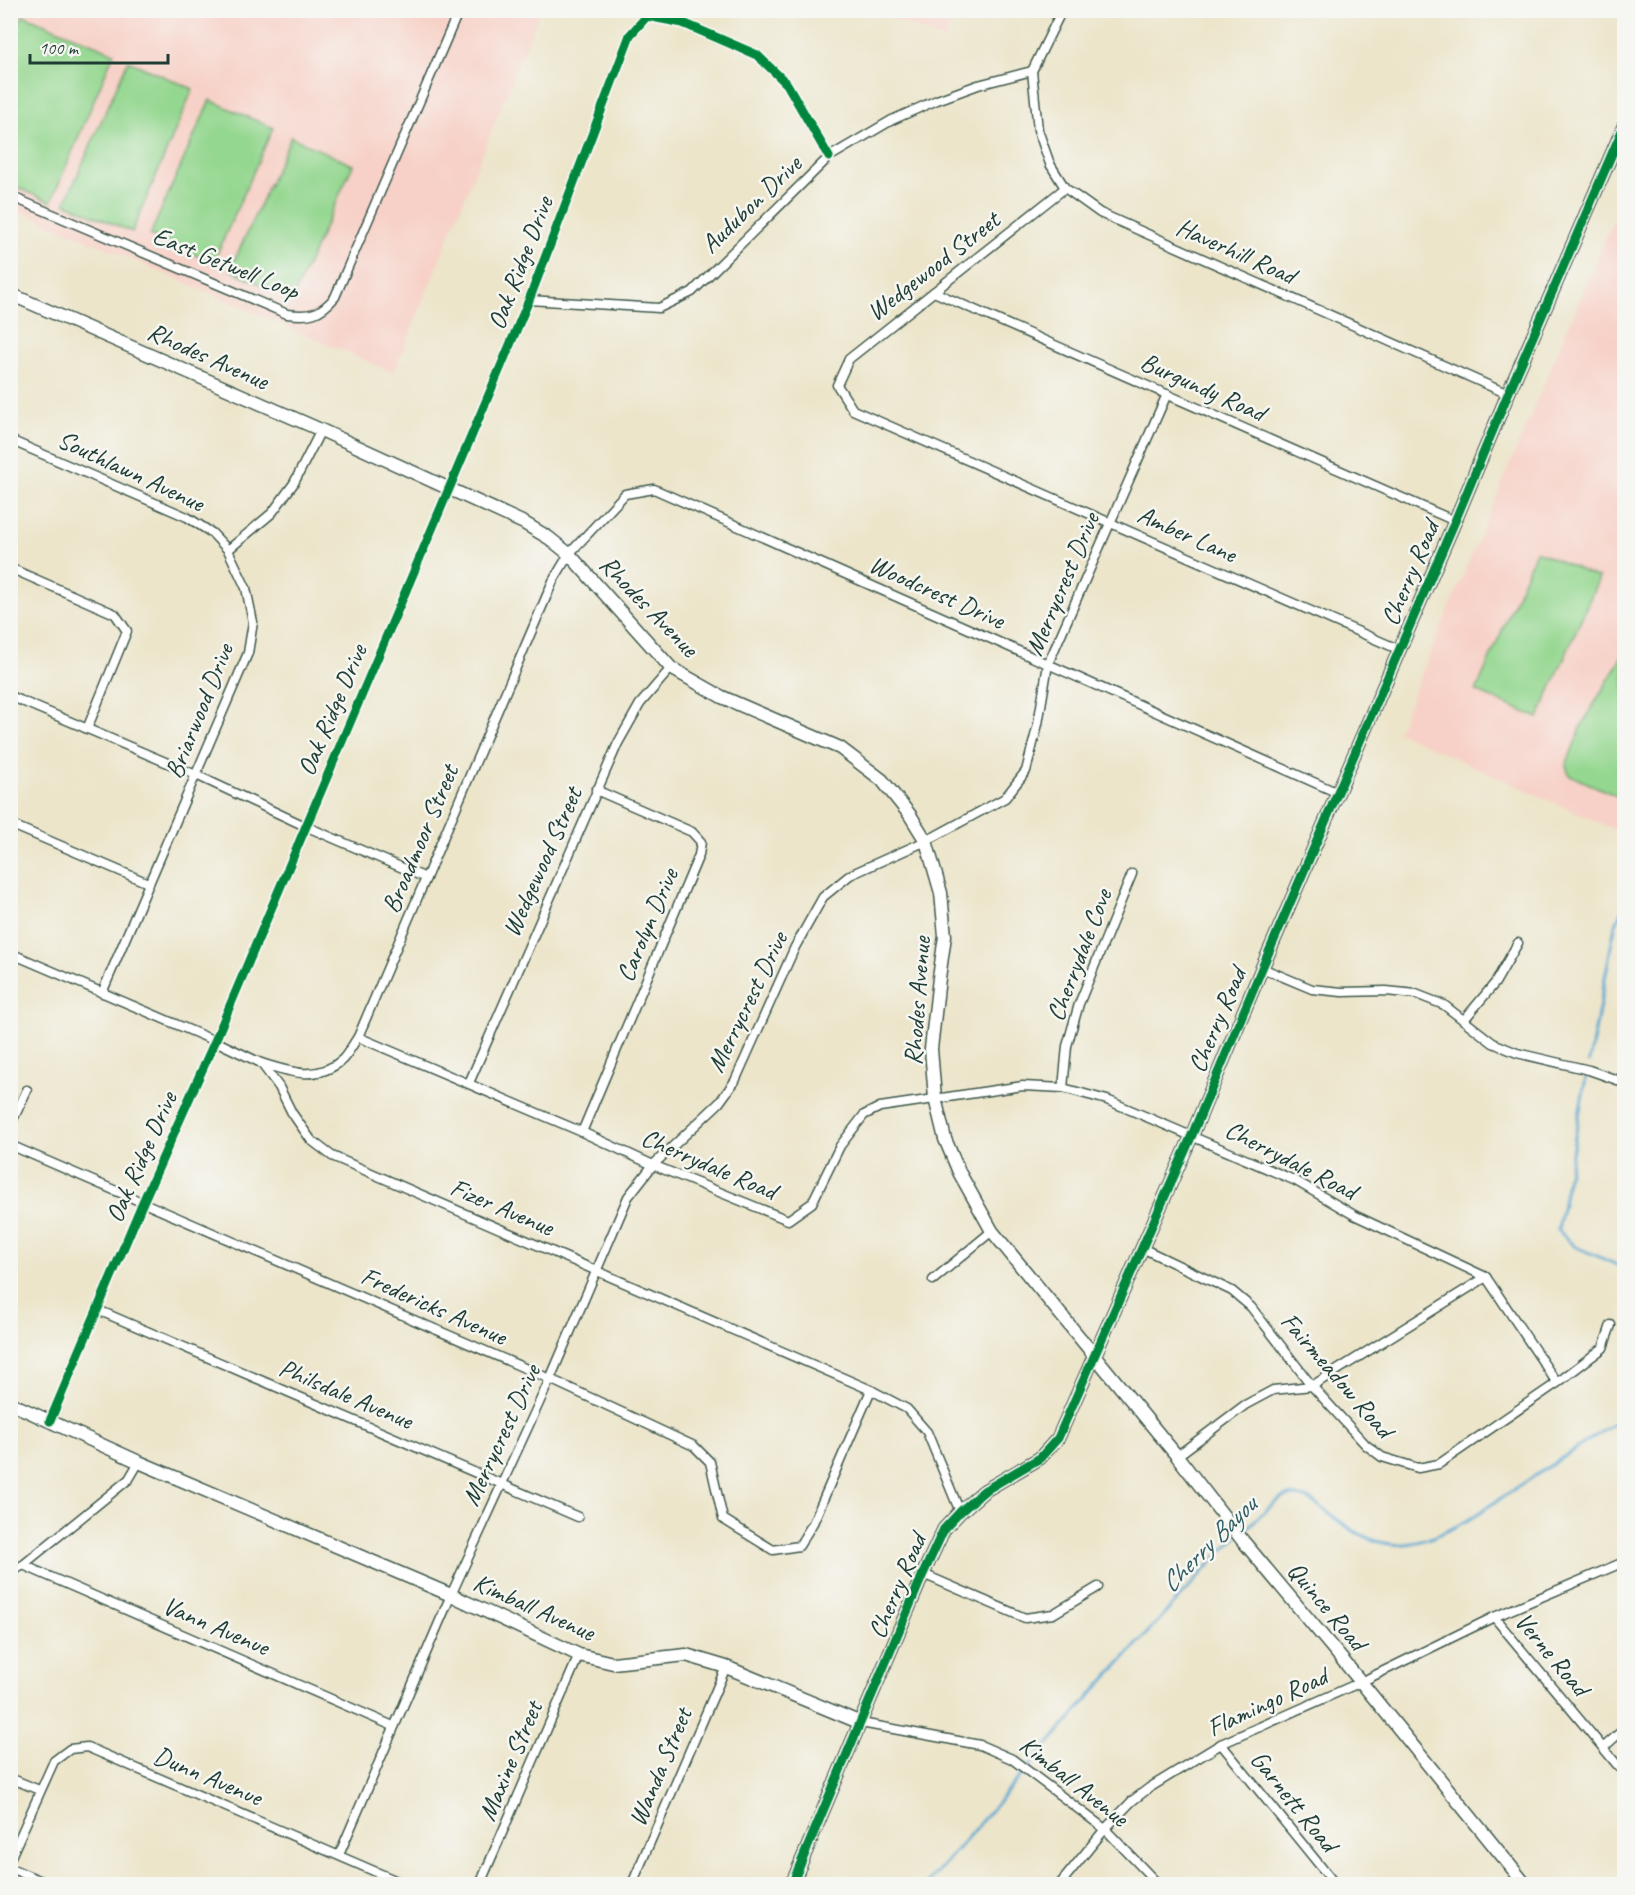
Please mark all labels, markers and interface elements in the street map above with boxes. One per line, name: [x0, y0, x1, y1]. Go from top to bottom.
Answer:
scale bar: [30, 27, 168, 65]
text: 100 m: [39, 37, 80, 59]
street label: Audubon Drive: [694, 147, 809, 260]
street label: Oak Ridge Drive: [480, 191, 561, 334]
street label: Wedgewood Street: [860, 202, 1008, 328]
street label: Haverhill Road: [1171, 210, 1304, 293]
street label: East Getwell Loop: [148, 219, 305, 308]
street label: Rhodes Avenue: [142, 315, 275, 398]
street label: Burgundy Road: [1136, 345, 1274, 431]
street label: Southlawn Avenue: [52, 423, 211, 520]
street label: Amber Lane: [1132, 498, 1243, 571]
street label: Merrycrest Drive: [1017, 505, 1108, 660]
street label: Cherry Road: [1373, 512, 1448, 630]
street label: Rhodes Avenue: [592, 548, 707, 665]
street label: Woodcrest Drive: [864, 548, 1011, 637]
street label: Briarwood Drive: [157, 637, 242, 783]
street label: Oak Ridge Drive: [290, 638, 375, 781]
street label: Broadmoor Street: [374, 758, 467, 918]
street label: Wedgewood Street: [494, 780, 591, 942]
street label: Carolyn Drive: [608, 862, 686, 987]
street label: Cherrydale Cove: [1039, 883, 1120, 1026]
street label: Merrycrest Drive: [699, 924, 796, 1077]
street label: Rhodes Avenue: [896, 934, 938, 1066]
street label: Cherry Road: [1180, 959, 1255, 1077]
street label: Oak Ridge Drive: [98, 1085, 185, 1227]
street label: Cherrydale Road: [1219, 1113, 1366, 1209]
street label: Cherrydale Road: [636, 1121, 785, 1209]
street label: Fizer Avenue: [445, 1171, 560, 1244]
street label: Fredericks Avenue: [356, 1259, 513, 1353]
street label: Fairmeadow Road: [1273, 1305, 1403, 1448]
street label: Philsdale Avenue: [274, 1351, 419, 1438]
street label: Merrycrest Drive: [454, 1357, 549, 1511]
water label: Cherry Bayou: [1153, 1486, 1266, 1599]
street label: Cherry Road: [860, 1525, 935, 1643]
street label: Quince Road: [1280, 1555, 1376, 1660]
street label: Kimball Avenue: [468, 1566, 601, 1649]
street label: Vann Avenue: [158, 1589, 277, 1664]
street label: Verne Road: [1507, 1605, 1599, 1706]
street label: Flamingo Road: [1202, 1658, 1336, 1744]
street label: Maxine Street: [470, 1694, 551, 1826]
street label: Wanda Street: [620, 1701, 701, 1831]
street label: Kimball Avenue: [1013, 1728, 1136, 1835]
street label: Dunn Avenue: [149, 1738, 269, 1814]
street label: Garnett Road: [1243, 1743, 1347, 1862]

